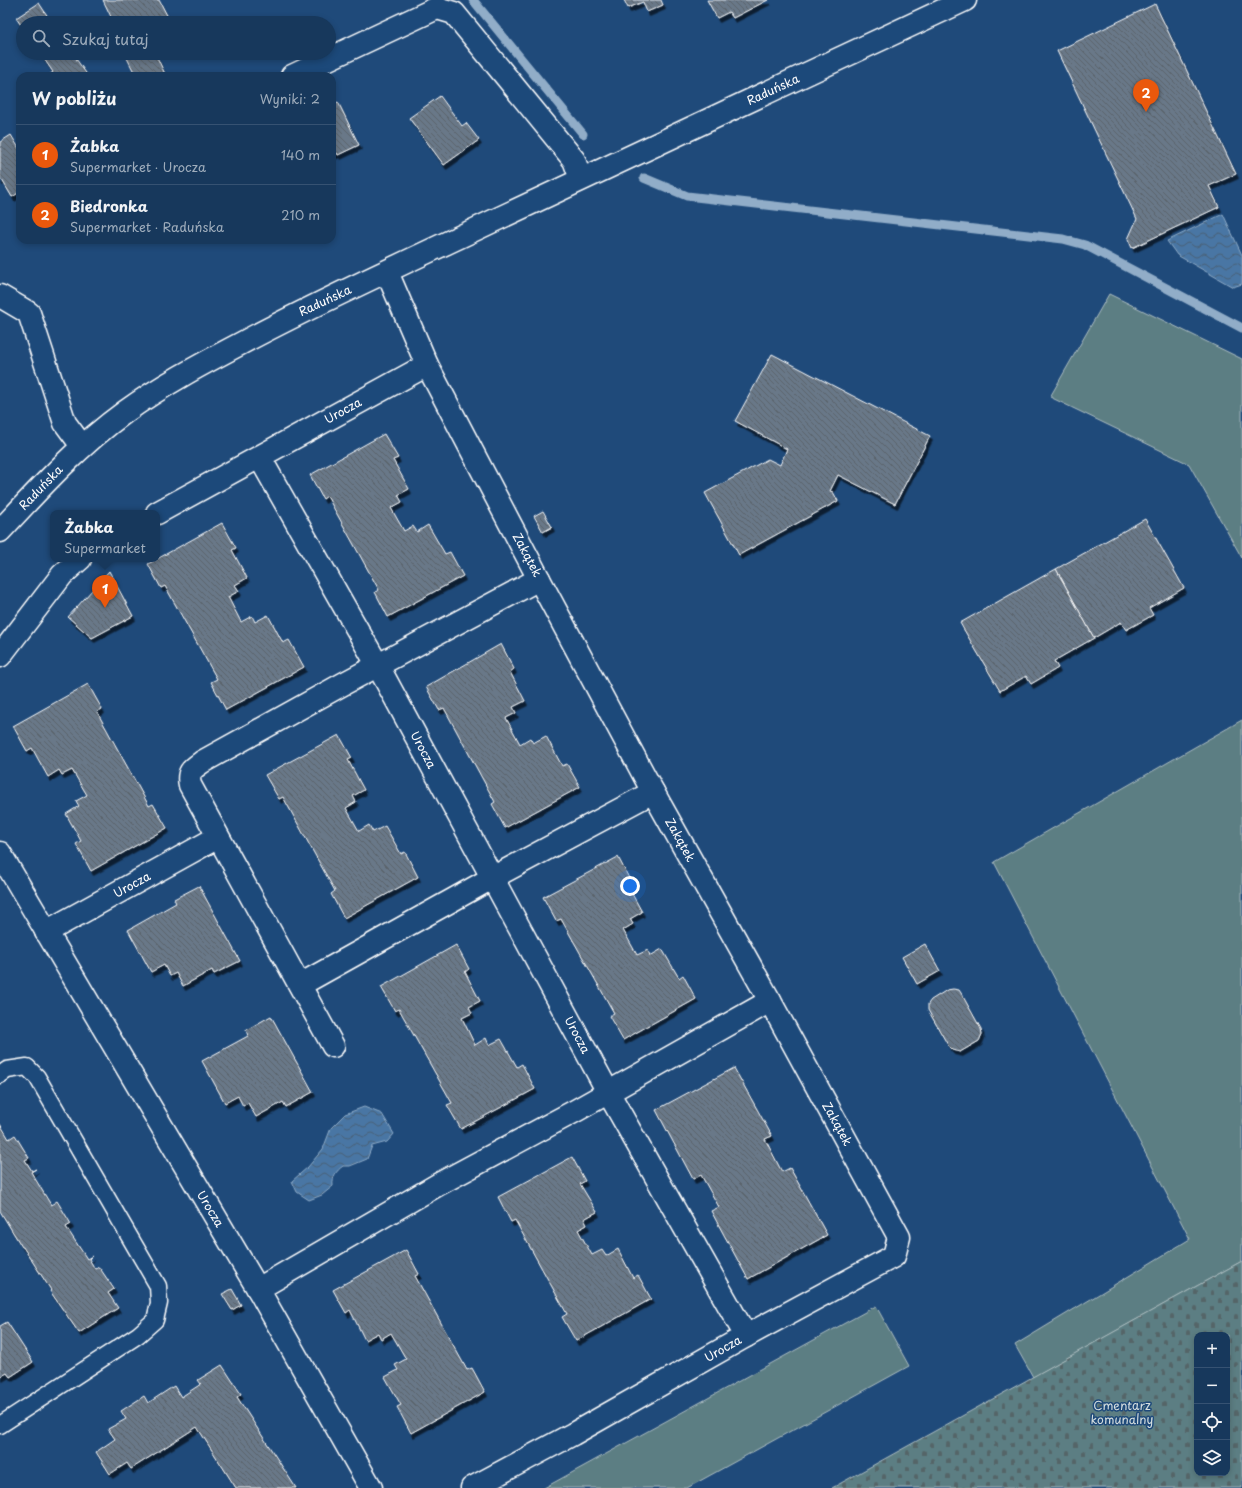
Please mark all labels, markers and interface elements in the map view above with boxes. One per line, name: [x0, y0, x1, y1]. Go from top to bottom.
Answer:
search box: [16, 16, 336, 60]
icon: search: [30, 27, 52, 49]
text: Szukaj tutaj: [62, 27, 149, 50]
street label: Raduńska: [743, 69, 802, 109]
pin: 2: [1133, 79, 1159, 112]
text: W pobliżu: [32, 85, 117, 111]
text: Wyniki: 2: [260, 89, 320, 108]
text: Żabka: [70, 134, 119, 157]
text: 1: [42, 145, 48, 164]
text: 140 m: [281, 145, 320, 164]
text: Supermarket · Urocza: [70, 157, 206, 176]
text: Biedronka: [70, 194, 148, 217]
text: 2: [40, 205, 50, 224]
text: 210 m: [281, 205, 320, 224]
text: Supermarket · Raduńska: [70, 217, 224, 236]
street label: Raduńska: [295, 280, 354, 320]
street label: Urocza: [321, 392, 365, 428]
street label: Raduńska: [14, 460, 67, 514]
popup: [50, 510, 160, 562]
text: Żabka: [64, 515, 114, 538]
street label: Zakątek: [509, 529, 547, 580]
text: Supermarket: [64, 538, 146, 557]
pin: 1: [92, 575, 118, 608]
street label: Urocza: [407, 728, 441, 772]
street label: Zakątek: [661, 814, 700, 865]
street label: Urocza: [110, 866, 154, 902]
your location: [620, 876, 640, 896]
street label: Urocza: [561, 1013, 595, 1057]
street label: Zakątek: [818, 1098, 857, 1149]
street label: Urocza: [193, 1187, 229, 1231]
street label: Urocza: [701, 1330, 745, 1366]
map controls: [1194, 1332, 1230, 1476]
button: +: [1194, 1332, 1230, 1368]
button: −: [1194, 1368, 1230, 1404]
park label: Cmentarz komunalny: [1091, 1396, 1154, 1428]
button: locate: [1194, 1404, 1230, 1440]
button: layers: [1194, 1440, 1230, 1476]

